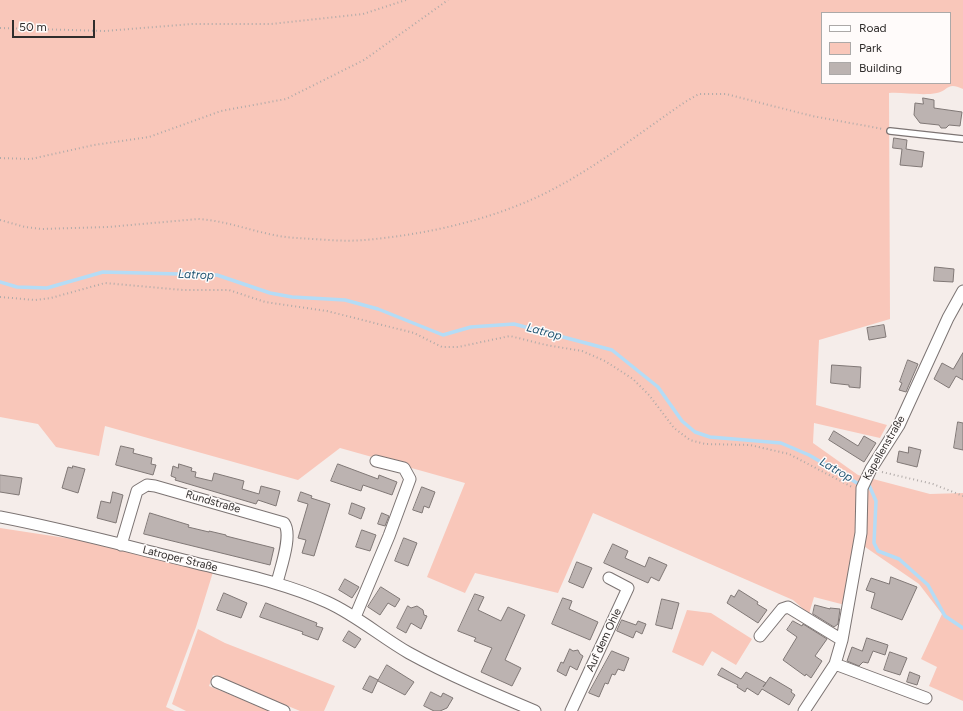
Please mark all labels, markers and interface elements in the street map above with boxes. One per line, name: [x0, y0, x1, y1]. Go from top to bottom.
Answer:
scale bar: [14, 12, 97, 38]
legend: [821, 12, 951, 84]
text: 50 m: [19, 20, 47, 34]
text: Road: [859, 21, 887, 35]
text: Park: [859, 41, 882, 55]
text: Building: [859, 61, 902, 75]
water label: Latrop: [178, 267, 214, 283]
water label: Latrop: [525, 320, 563, 344]
street label: Kapellenstraße: [860, 413, 908, 483]
water label: Latrop: [817, 455, 855, 485]
street label: Rundstraße: [184, 488, 242, 516]
street label: Latroper Straße: [141, 543, 219, 575]
street label: Auf dem Ohle: [584, 606, 624, 674]

